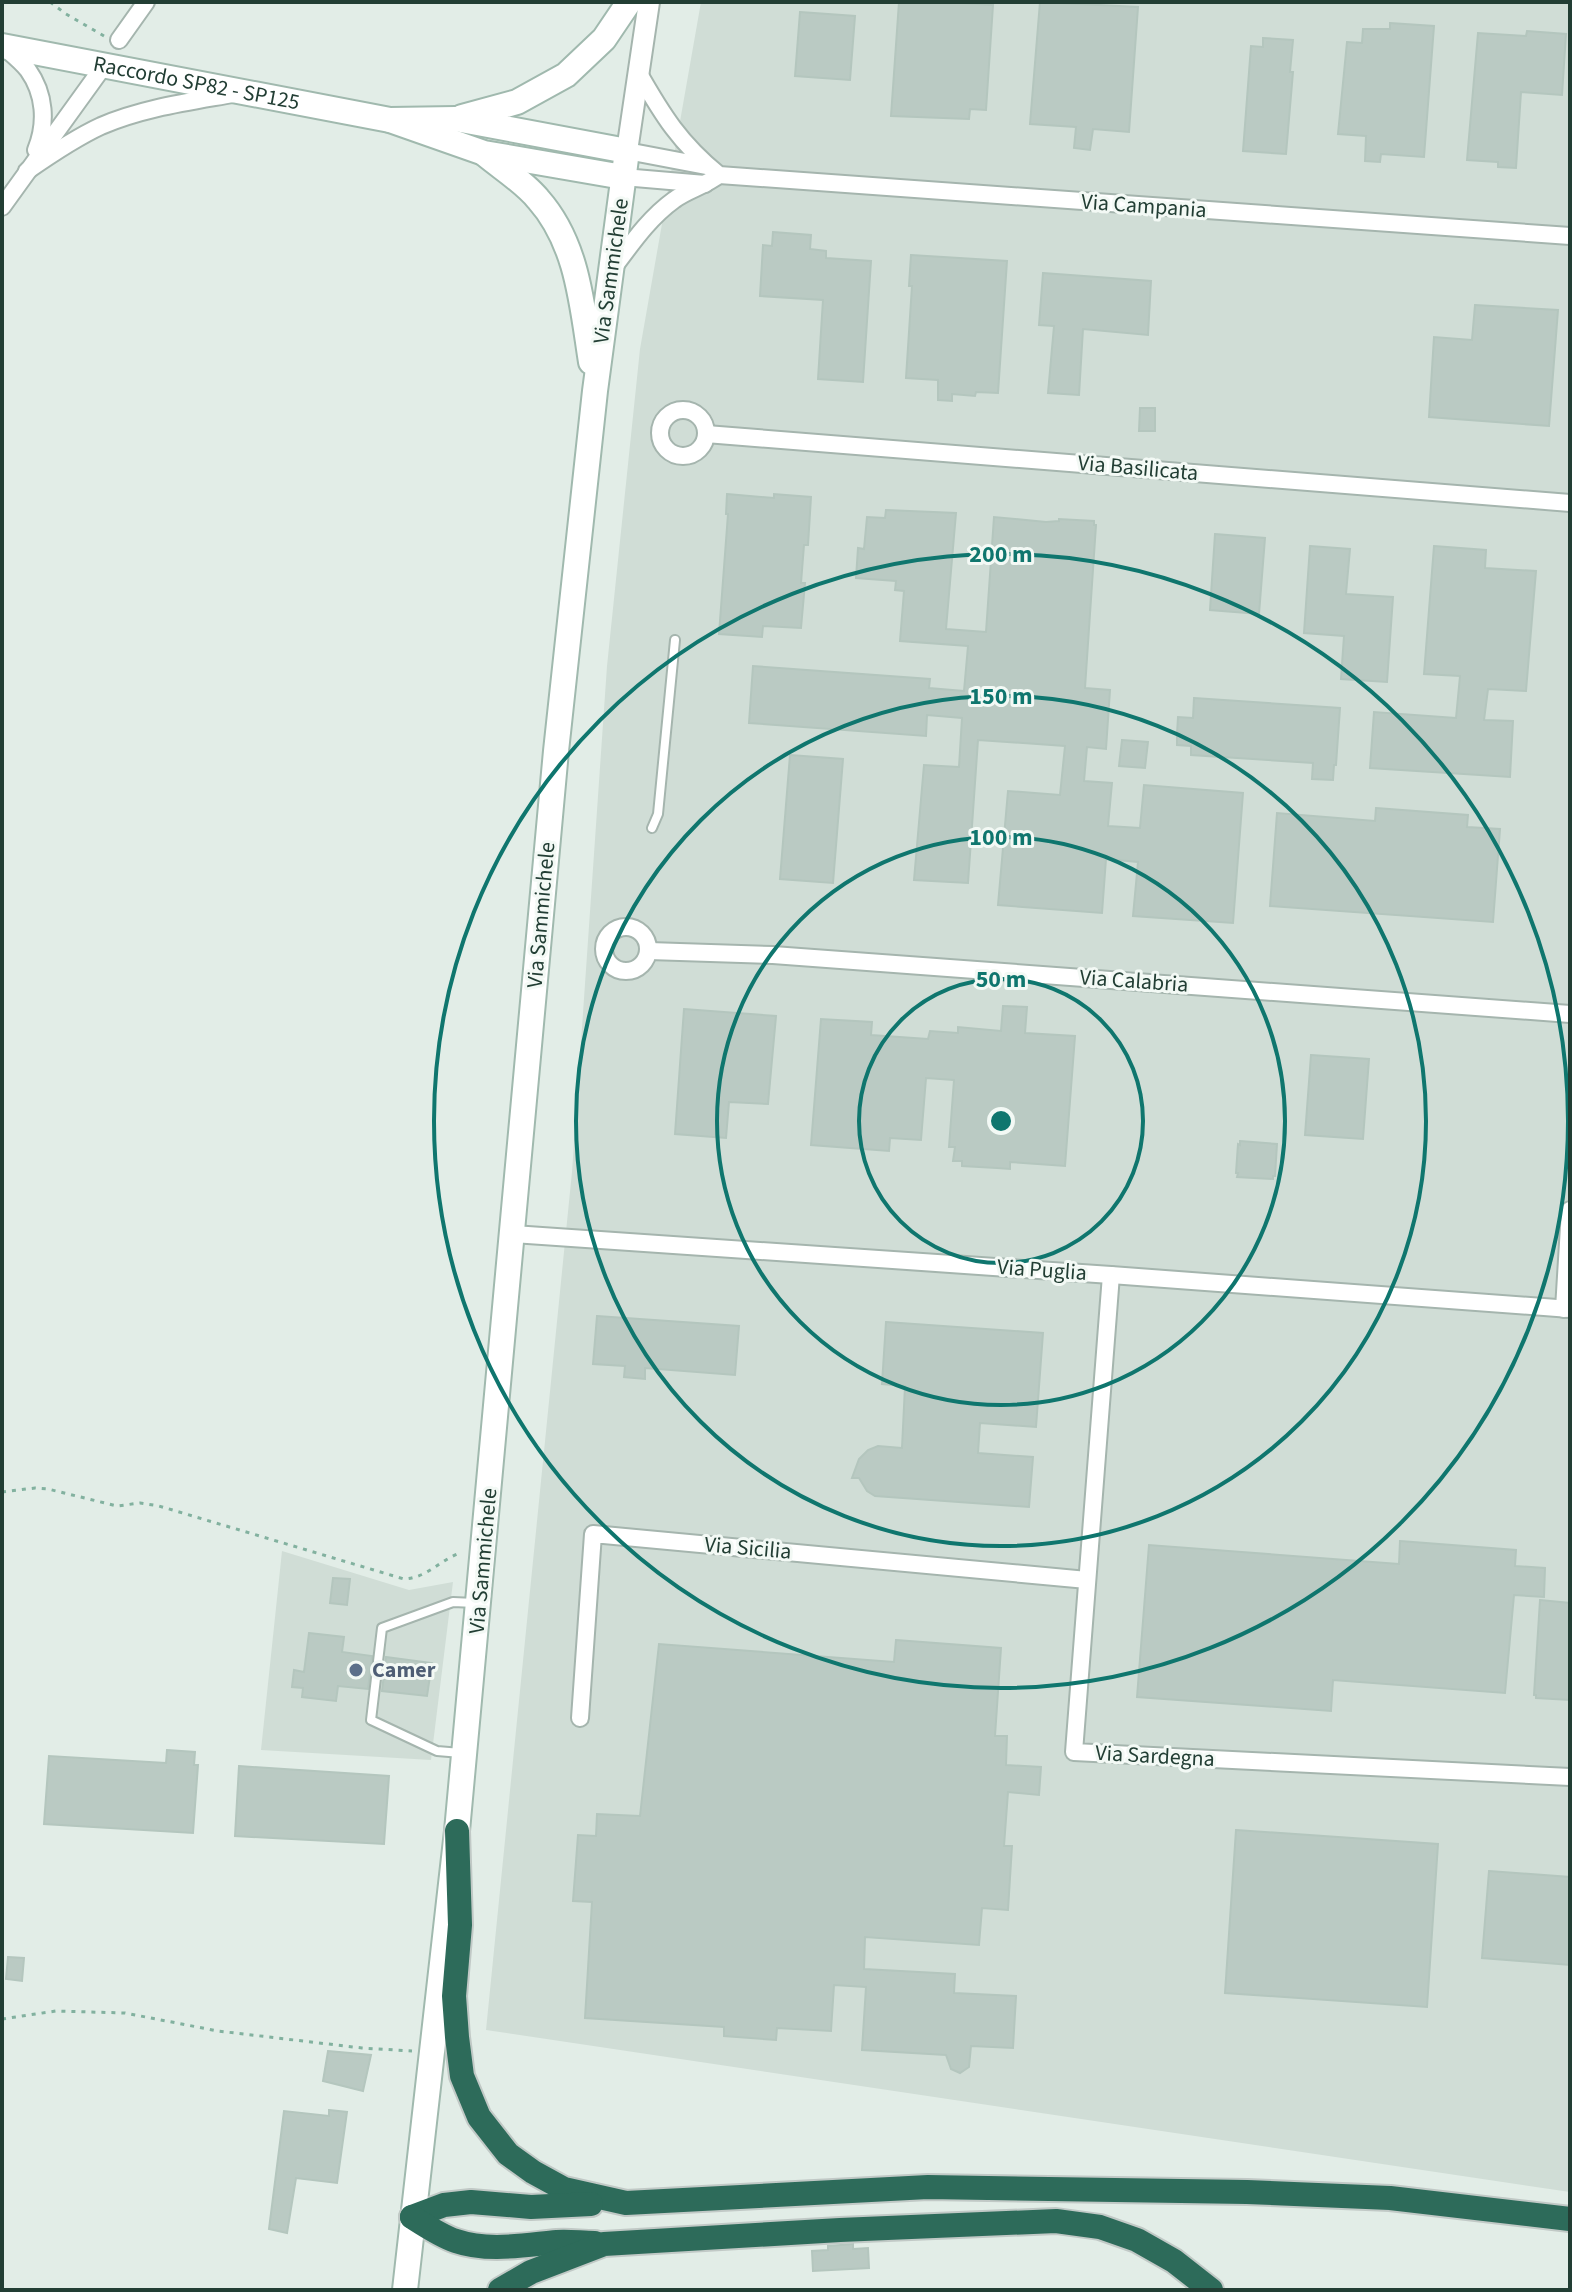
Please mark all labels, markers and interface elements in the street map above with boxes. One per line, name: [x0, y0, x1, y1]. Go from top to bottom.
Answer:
street label: Raccordo SP82 - SP125: [91, 48, 302, 118]
street label: Via Campania: [1080, 186, 1208, 226]
street label: Via Sammichele: [585, 196, 637, 346]
street label: Via Basilicata: [1077, 447, 1199, 489]
text: 200 m: [969, 537, 1033, 572]
text: 150 m: [969, 679, 1033, 714]
text: 100 m: [969, 820, 1033, 855]
street label: Via Sammichele: [519, 841, 563, 989]
street label: Via Calabria: [1079, 961, 1189, 1001]
text: 50 m: [976, 962, 1026, 997]
centre of rings: [987, 1107, 1015, 1135]
street label: Via Puglia: [996, 1251, 1088, 1289]
street label: Via Sammichele: [461, 1487, 505, 1635]
street label: Via Sicilia: [703, 1528, 793, 1568]
place label: Camer: [372, 1654, 436, 1686]
marker: Camer: [347, 1661, 365, 1679]
street label: Via Sardegna: [1094, 1737, 1216, 1775]

